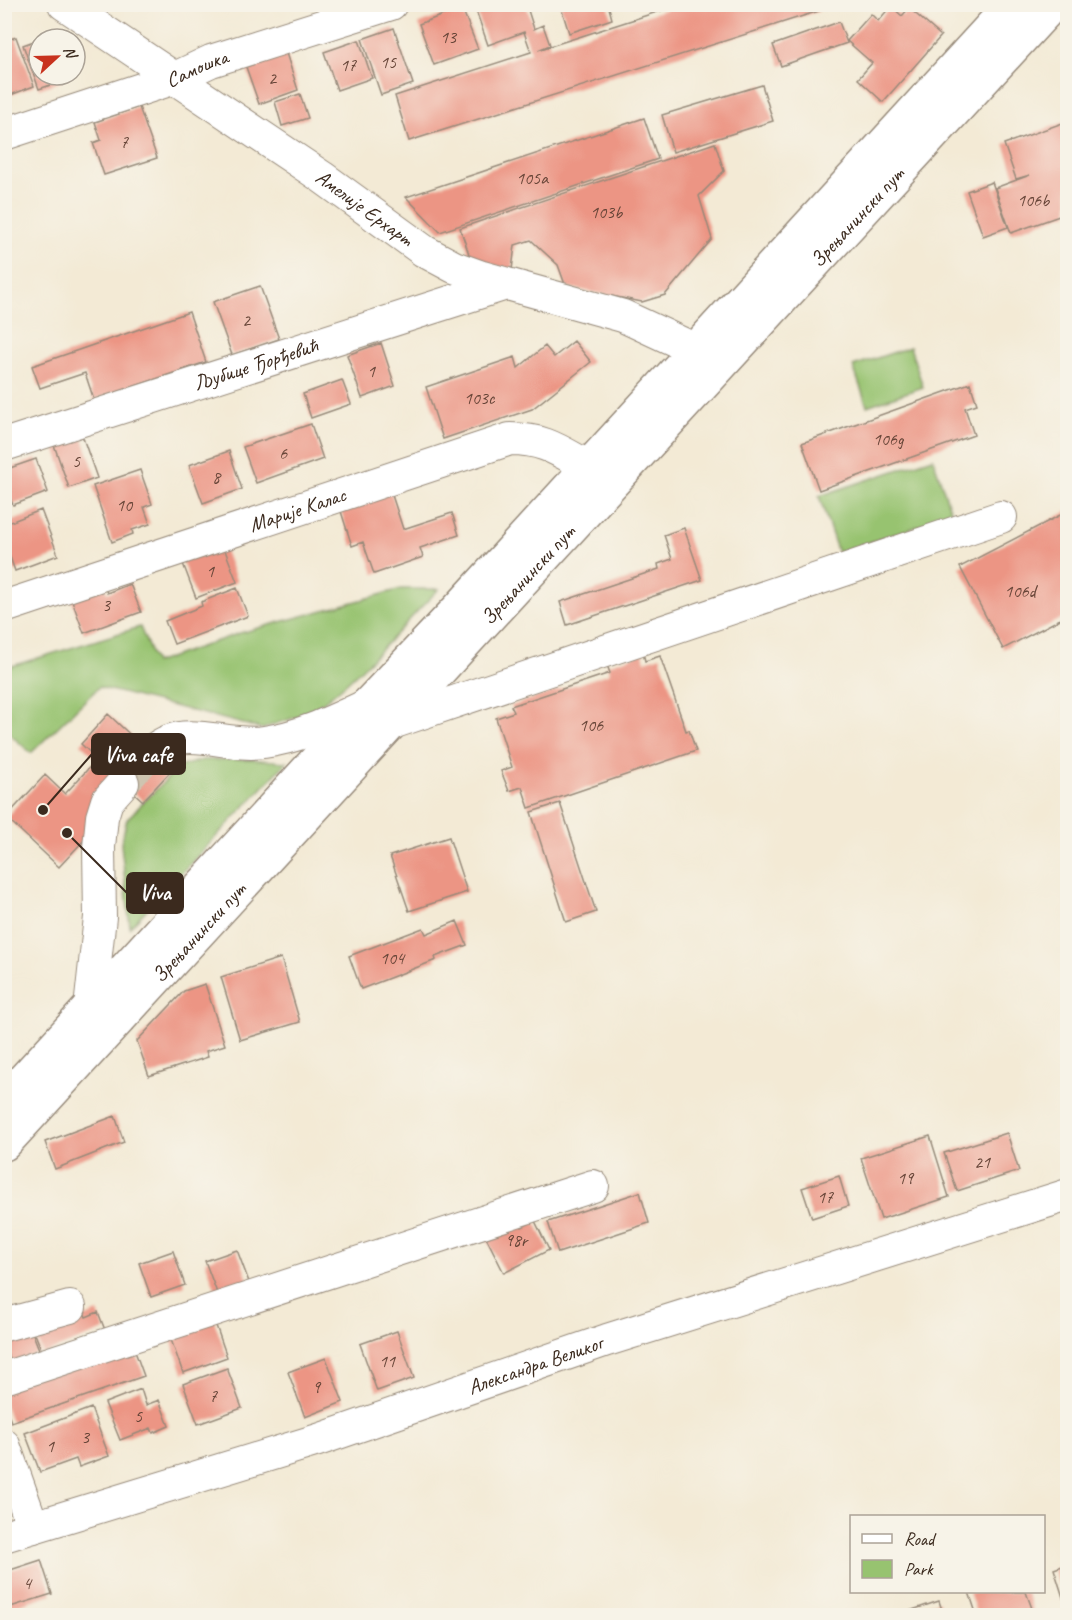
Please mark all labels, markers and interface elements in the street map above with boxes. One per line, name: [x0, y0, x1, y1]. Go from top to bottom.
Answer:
house number: 13: [440, 26, 458, 48]
north arrow: [27, 27, 87, 87]
text: N: [59, 43, 82, 63]
street label: Самошка: [163, 43, 233, 93]
house number: 15: [380, 51, 397, 73]
house number: 17: [340, 54, 357, 76]
house number: 2: [268, 67, 278, 89]
house number: 7: [120, 131, 129, 153]
street label: Зрењанински пут: [804, 160, 911, 273]
street label: Амелије Ерхарт: [311, 164, 419, 252]
house number: 105a: [516, 167, 549, 189]
house number: 106b: [1017, 189, 1050, 211]
house number: 103b: [590, 201, 623, 223]
house number: 2: [242, 309, 252, 331]
street label: Љубице Ђорђевић: [190, 332, 322, 397]
house number: 1: [367, 360, 376, 382]
house number: 103c: [464, 387, 496, 409]
house number: 106g: [873, 428, 905, 450]
house number: 6: [279, 442, 288, 464]
house number: 5: [72, 450, 81, 472]
house number: 8: [212, 466, 222, 488]
street label: Марије Калас: [246, 481, 350, 538]
house number: 10: [116, 494, 134, 516]
street label: Зрењанински пут: [475, 518, 582, 630]
house number: 1: [206, 560, 215, 582]
house number: 106d: [1004, 580, 1039, 602]
house number: 3: [102, 594, 112, 616]
house number: 106: [579, 714, 604, 736]
callout: Viva cafe: [92, 734, 185, 774]
text: Viva cafe: [104, 741, 175, 769]
callout: Viva: [127, 873, 183, 913]
street label: Зрењанински пут: [146, 875, 253, 988]
text: Viva: [139, 879, 173, 907]
house number: 104: [380, 947, 406, 969]
house number: 21: [974, 1151, 991, 1173]
house number: 19: [897, 1167, 915, 1189]
house number: 17: [817, 1186, 834, 1208]
house number: 98r: [505, 1229, 530, 1251]
street label: Александра Великог: [464, 1329, 609, 1400]
house number: 11: [379, 1350, 396, 1372]
house number: 9: [312, 1376, 322, 1398]
house number: 7: [209, 1385, 218, 1407]
house number: 5: [134, 1405, 143, 1427]
house number: 3: [81, 1426, 91, 1448]
house number: 1: [46, 1435, 55, 1457]
legend: [850, 1515, 1045, 1593]
text: Road: [904, 1528, 937, 1550]
text: Park: [904, 1558, 934, 1580]
house number: 4: [23, 1572, 33, 1594]

